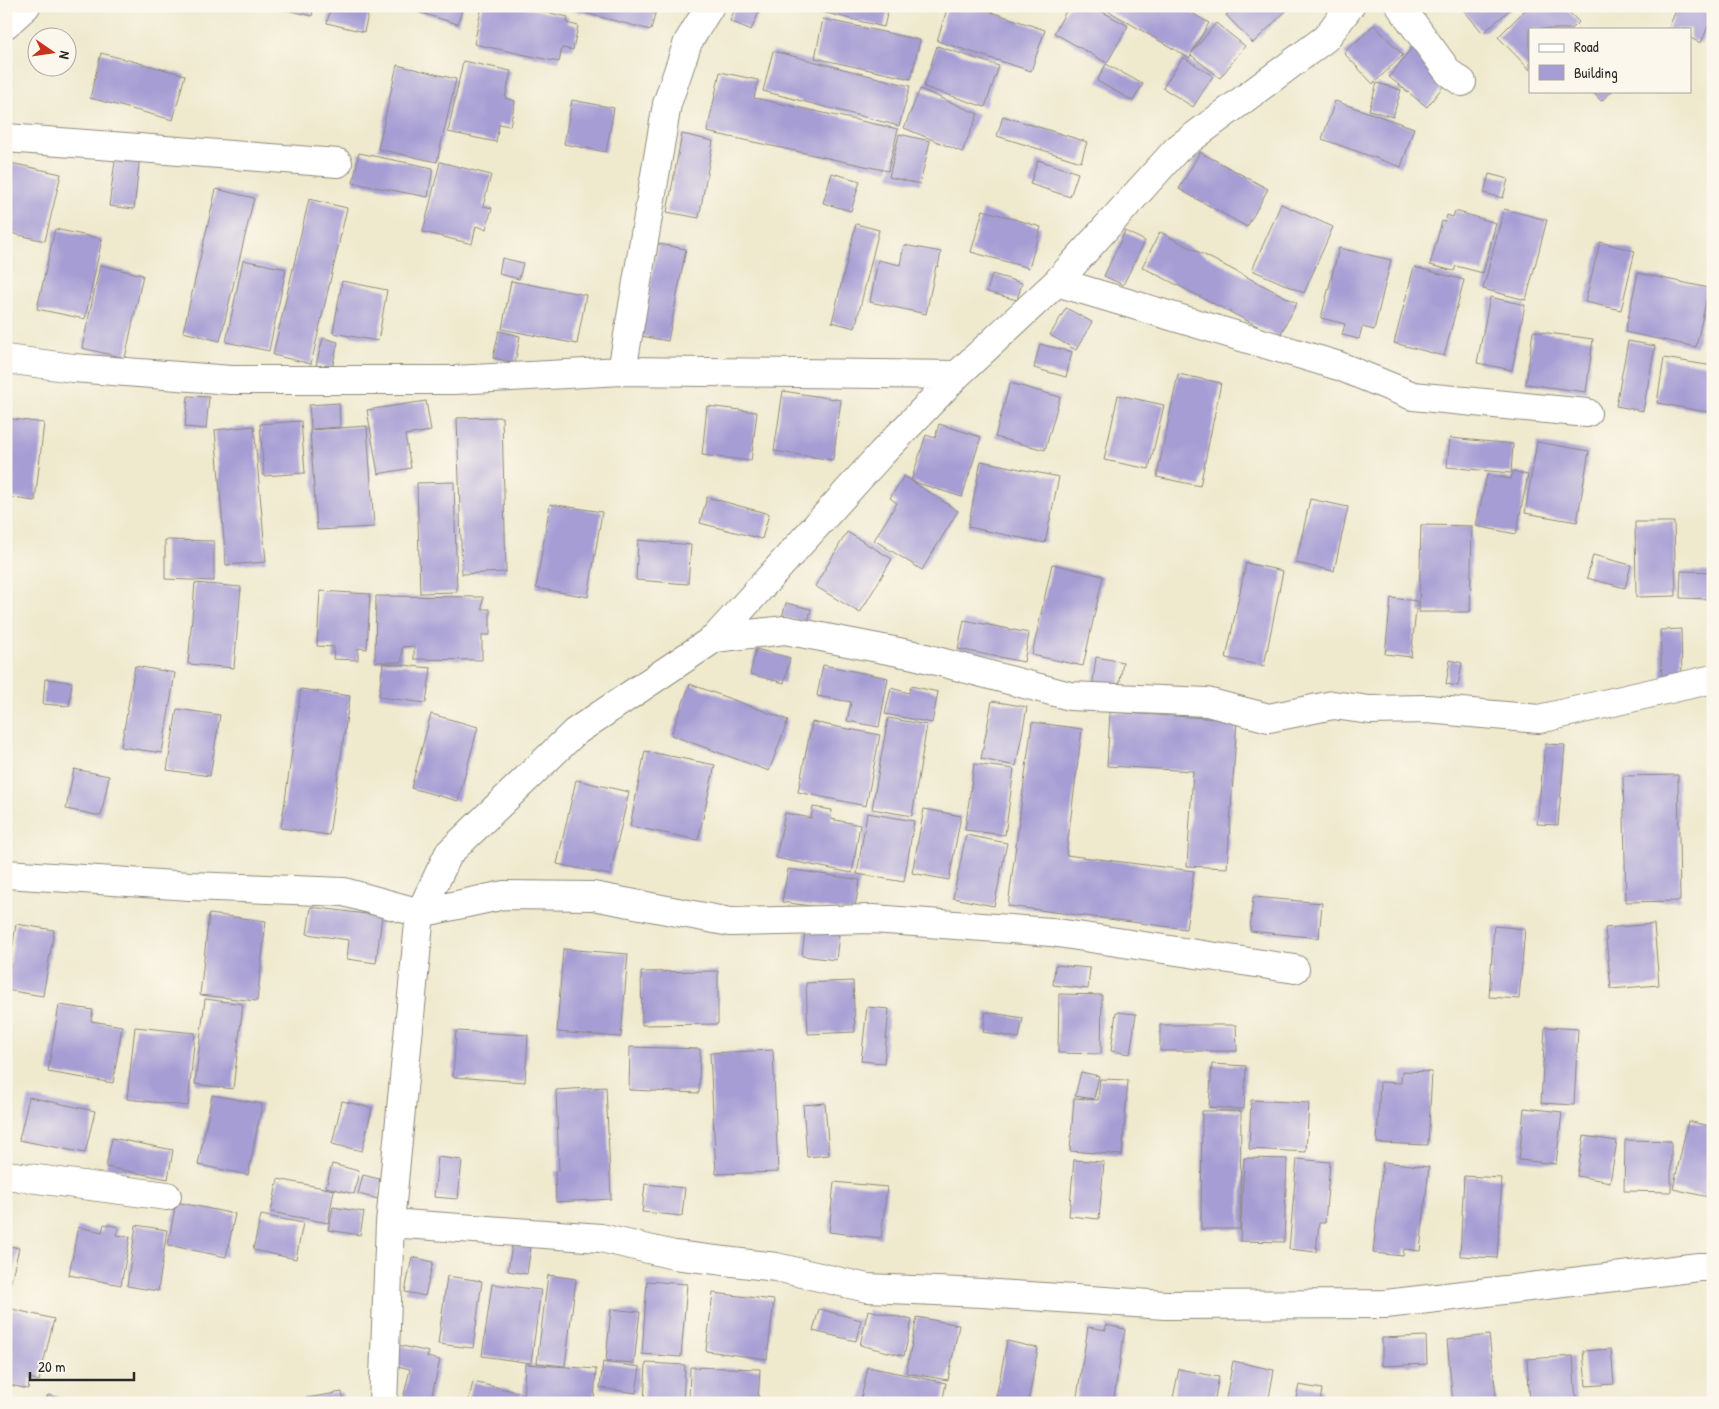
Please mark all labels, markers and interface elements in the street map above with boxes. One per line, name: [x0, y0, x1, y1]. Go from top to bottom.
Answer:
north arrow: [28, 28, 78, 78]
legend: [1529, 28, 1692, 92]
text: Road: [1574, 36, 1599, 57]
text: N: [55, 49, 75, 61]
text: Building: [1574, 62, 1618, 83]
scale bar: [30, 1349, 134, 1381]
text: 20 m: [38, 1356, 65, 1377]

